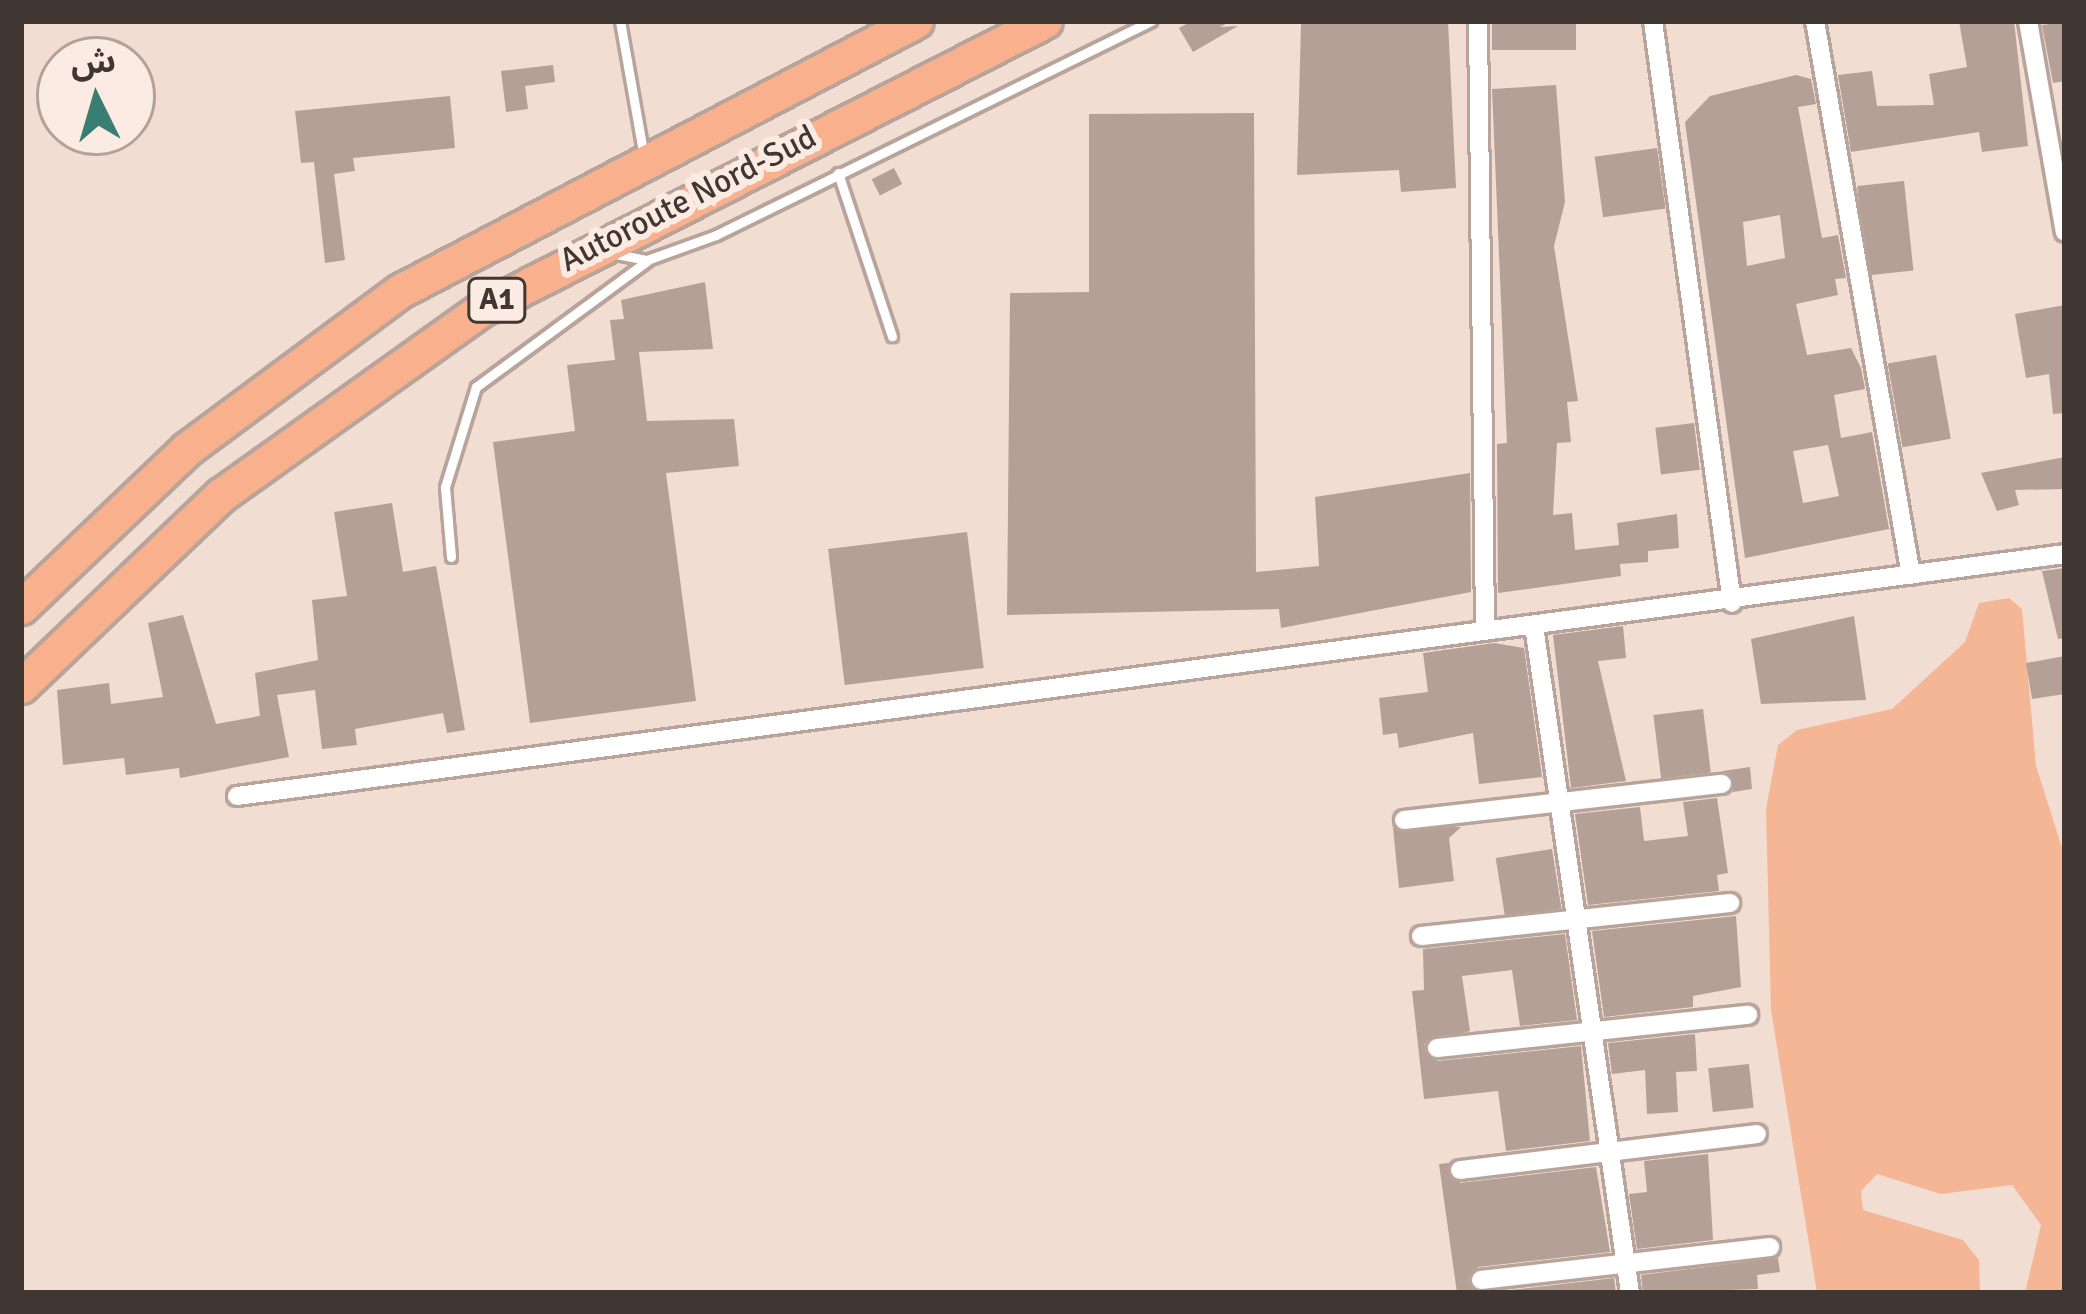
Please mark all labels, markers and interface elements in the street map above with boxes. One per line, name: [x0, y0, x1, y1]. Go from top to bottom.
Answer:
north arrow: [36, 36, 156, 156]
text: ش: [69, 40, 117, 85]
street label: Autoroute Nord-Sud: [553, 117, 823, 281]
road number: A1: [467, 276, 527, 324]

